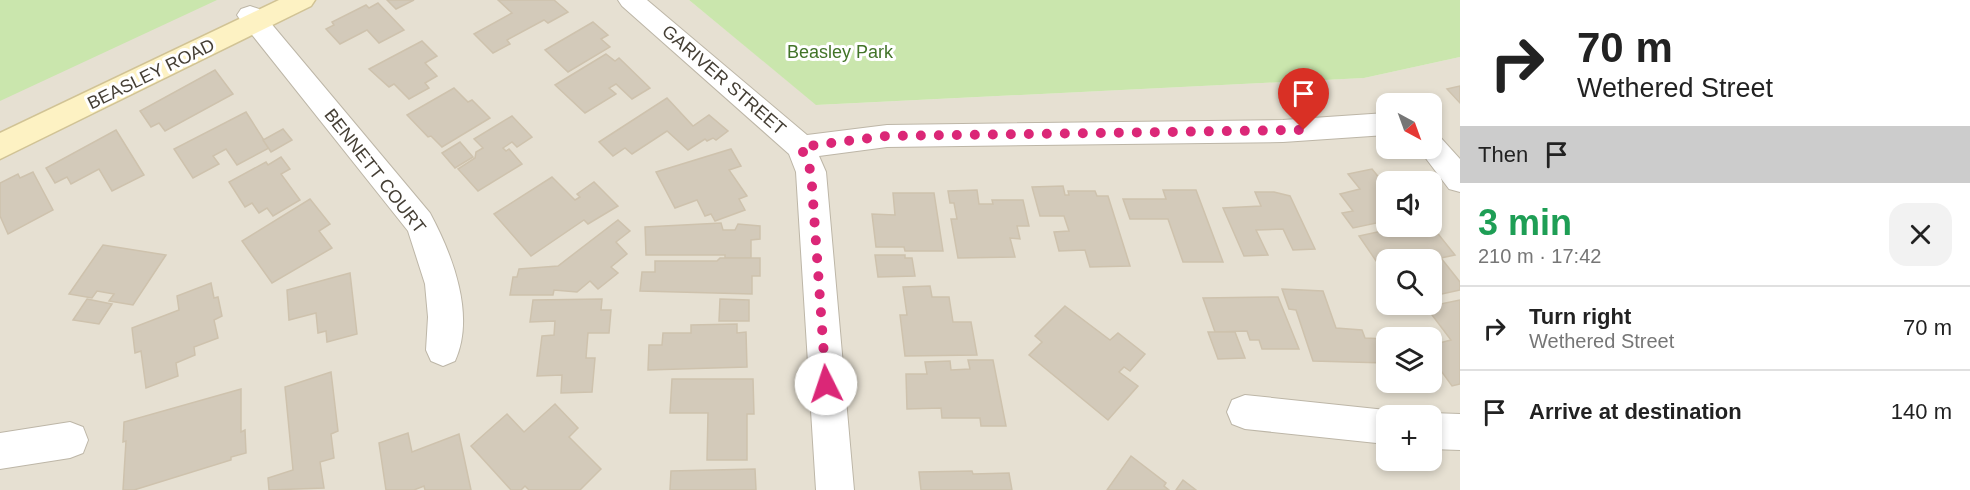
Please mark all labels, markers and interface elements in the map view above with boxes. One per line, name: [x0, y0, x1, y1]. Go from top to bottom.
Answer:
street label: GARIVER STREET: [658, 21, 790, 139]
icon: right: [1478, 24, 1556, 102]
text: 70 m: [1577, 24, 1673, 71]
street label: BEASLEY ROAD: [84, 35, 218, 113]
park label: Beasley Park: [787, 42, 894, 62]
pin: [1278, 68, 1329, 130]
text: Wethered Street: [1577, 73, 1773, 103]
icon: arrive: [1287, 77, 1320, 110]
north arrow: [1376, 93, 1442, 159]
map controls: [1376, 93, 1442, 471]
street label: BENNETT COURT: [320, 105, 430, 237]
icon: arrive: [1540, 138, 1573, 171]
text: Then: [1478, 142, 1528, 167]
button: sound: [1376, 171, 1442, 237]
text: 3 min: [1478, 202, 1572, 243]
button: close: [1889, 203, 1952, 266]
text: 210 m · 17:42: [1478, 245, 1601, 267]
button: search: [1376, 249, 1442, 315]
text: Turn right: [1529, 304, 1631, 329]
icon: right: [1478, 312, 1511, 345]
text: 70 m: [1903, 315, 1952, 340]
button: layers: [1376, 327, 1442, 393]
text: Wethered Street: [1529, 330, 1674, 352]
position arrow: [794, 352, 858, 416]
icon: arrive: [1478, 396, 1511, 429]
text: Arrive at destination: [1529, 399, 1742, 424]
text: 140 m: [1891, 399, 1952, 424]
button: +: [1376, 405, 1442, 471]

